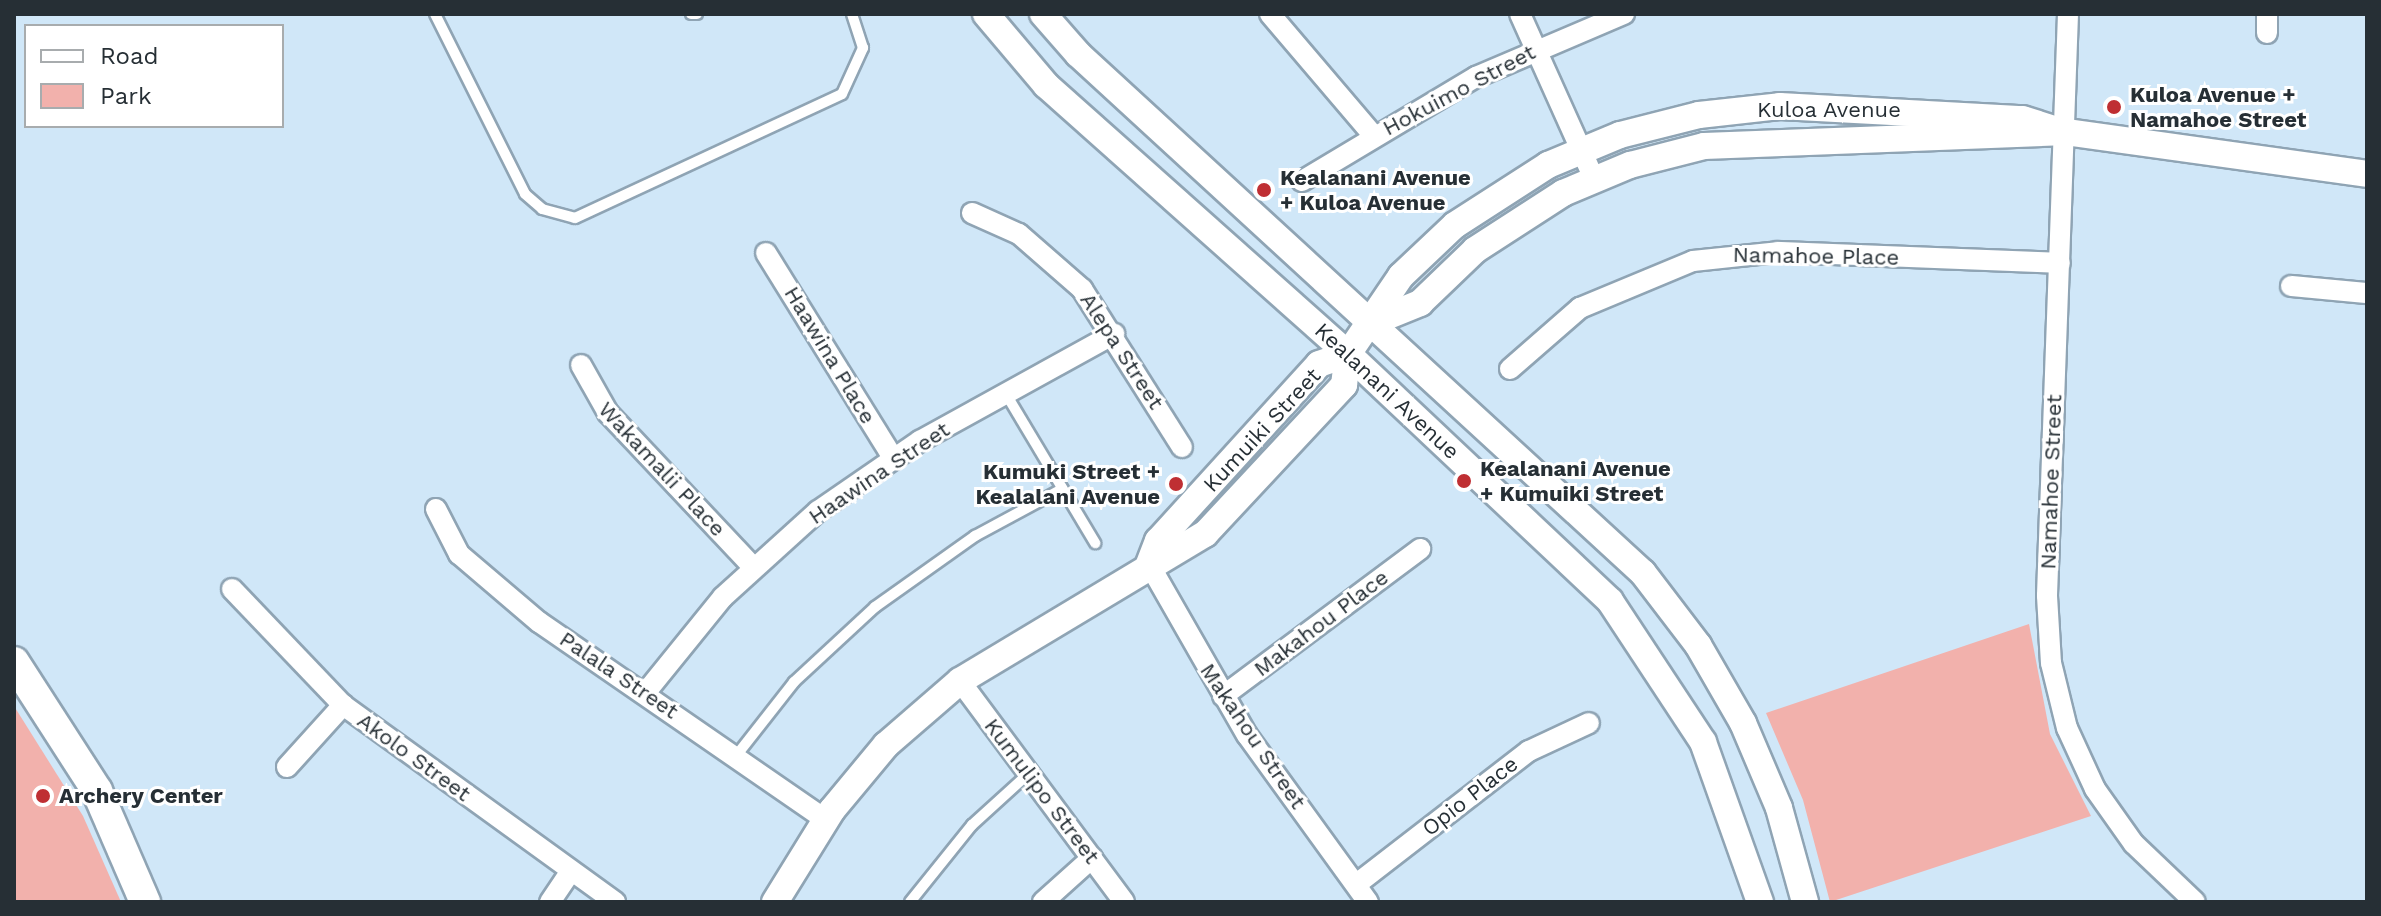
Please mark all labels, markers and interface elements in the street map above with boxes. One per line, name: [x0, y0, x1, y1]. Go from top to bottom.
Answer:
legend: [24, 24, 284, 128]
street label: Hokuimo Street: [1378, 39, 1540, 141]
text: Road: [100, 42, 159, 70]
place label: Kuloa Avenue + Namahoe Street: [2130, 81, 2306, 132]
text: Park: [100, 82, 152, 110]
street label: Kuloa Avenue: [1756, 97, 1902, 123]
marker: Kuloa Avenue + Namahoe Street: [2105, 98, 2123, 116]
place label: Kealanani Avenue + Kuloa Avenue: [1280, 164, 1471, 216]
marker: Kealanani Avenue + Kuloa Avenue: [1255, 181, 1273, 199]
street label: Namahoe Place: [1733, 241, 1899, 271]
street label: Haawina Place: [778, 281, 882, 429]
street label: Alepa Street: [1074, 288, 1170, 414]
street label: Kealanani Avenue: [1309, 317, 1465, 465]
street label: Kumuiki Street: [1198, 363, 1326, 497]
street label: Namahoe Street: [2035, 394, 2067, 570]
street label: Wakamalii Place: [593, 396, 731, 542]
street label: Haawina Street: [803, 416, 955, 530]
place label: Kealanani Avenue + Kumuiki Street: [1480, 455, 1671, 506]
place label: Kumuki Street + Kealalani Avenue: [975, 458, 1160, 510]
marker: Kealanani Avenue + Kumuiki Street: [1455, 472, 1473, 490]
marker: Kumuki Street + Kealalani Avenue: [1167, 475, 1185, 493]
street label: Makahou Place: [1249, 564, 1393, 682]
street label: Palala Street: [554, 625, 684, 725]
street label: Makahou Street: [1195, 658, 1311, 814]
street label: Akolo Street: [352, 707, 476, 807]
street label: Kumulipo Street: [979, 713, 1105, 869]
street label: Opio Place: [1417, 750, 1523, 842]
place label: Archery Center: [59, 783, 223, 809]
marker: Archery Center: [34, 787, 52, 805]

